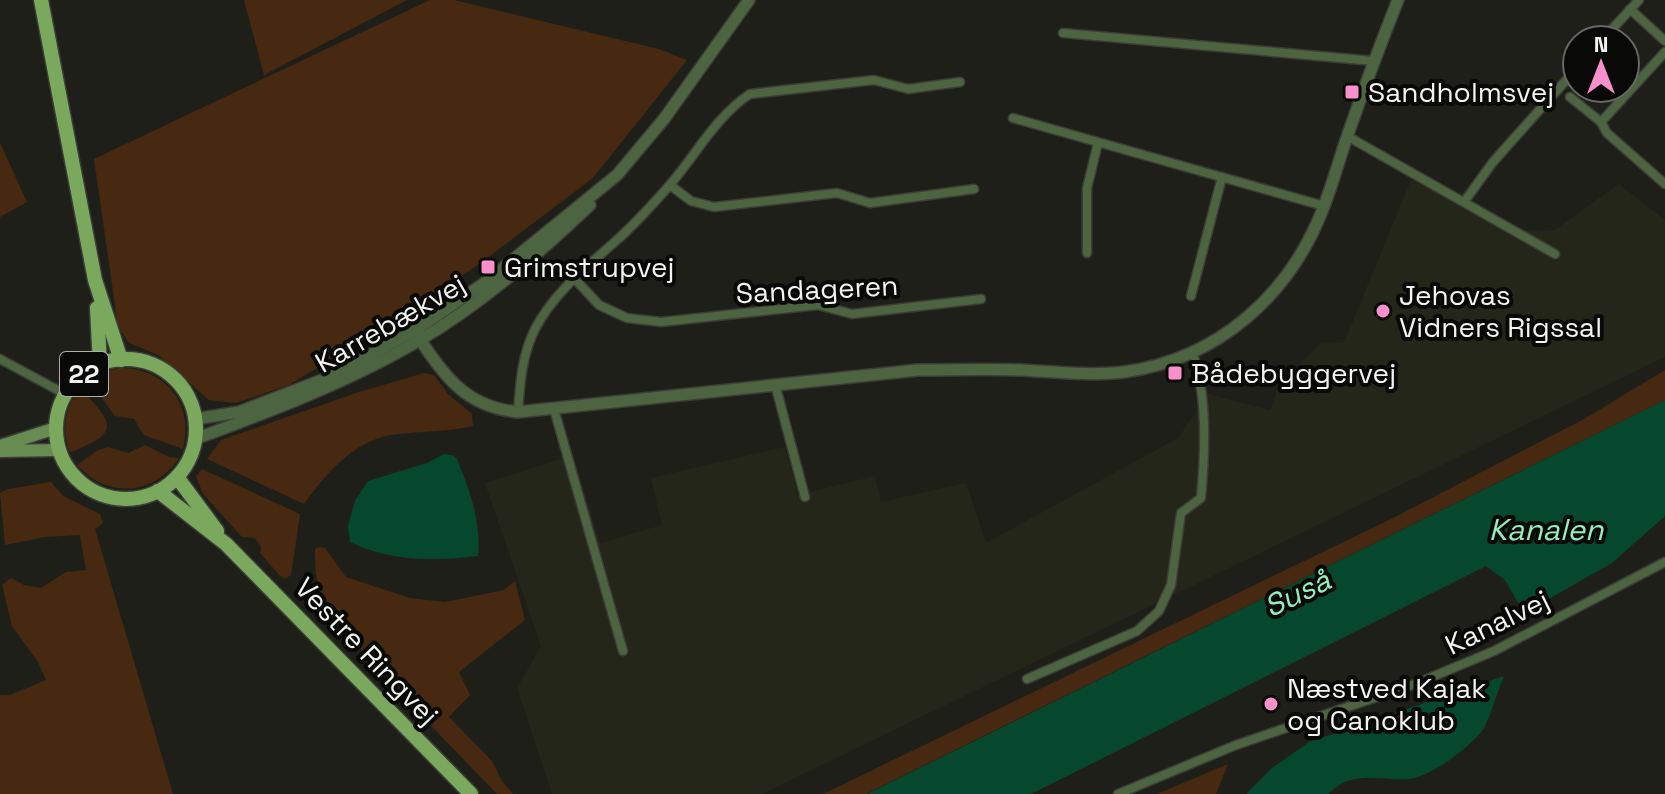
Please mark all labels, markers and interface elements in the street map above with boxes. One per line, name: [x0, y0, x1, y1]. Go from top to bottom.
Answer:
north arrow: [1561, 24, 1641, 104]
text: N: [1594, 30, 1608, 58]
place label: Sandholmsvej: [1368, 74, 1554, 110]
marker: Sandholmsvej: [1343, 83, 1361, 101]
place label: Grimstrupvej: [504, 249, 674, 285]
marker: Grimstrupvej: [479, 258, 497, 276]
street label: Karrebækvej: [309, 266, 471, 380]
street label: Sandageren: [735, 267, 899, 311]
place label: Jehovas Vidners Rigssal: [1399, 277, 1602, 345]
marker: Jehovas Vidners Rigssal: [1374, 302, 1392, 320]
road number: 22: [60, 352, 108, 396]
place label: Bådebyggervej: [1191, 355, 1396, 391]
marker: Bådebyggervej: [1166, 364, 1184, 382]
water label: Kanalen: [1489, 510, 1604, 549]
water label: Suså: [1257, 560, 1338, 626]
street label: Vestre Ringvej: [287, 570, 447, 732]
street label: Kanalvej: [1439, 581, 1555, 663]
place label: Næstved Kajak og Canoklub: [1287, 670, 1486, 738]
marker: Næstved Kajak og Canoklub: [1262, 695, 1280, 713]

